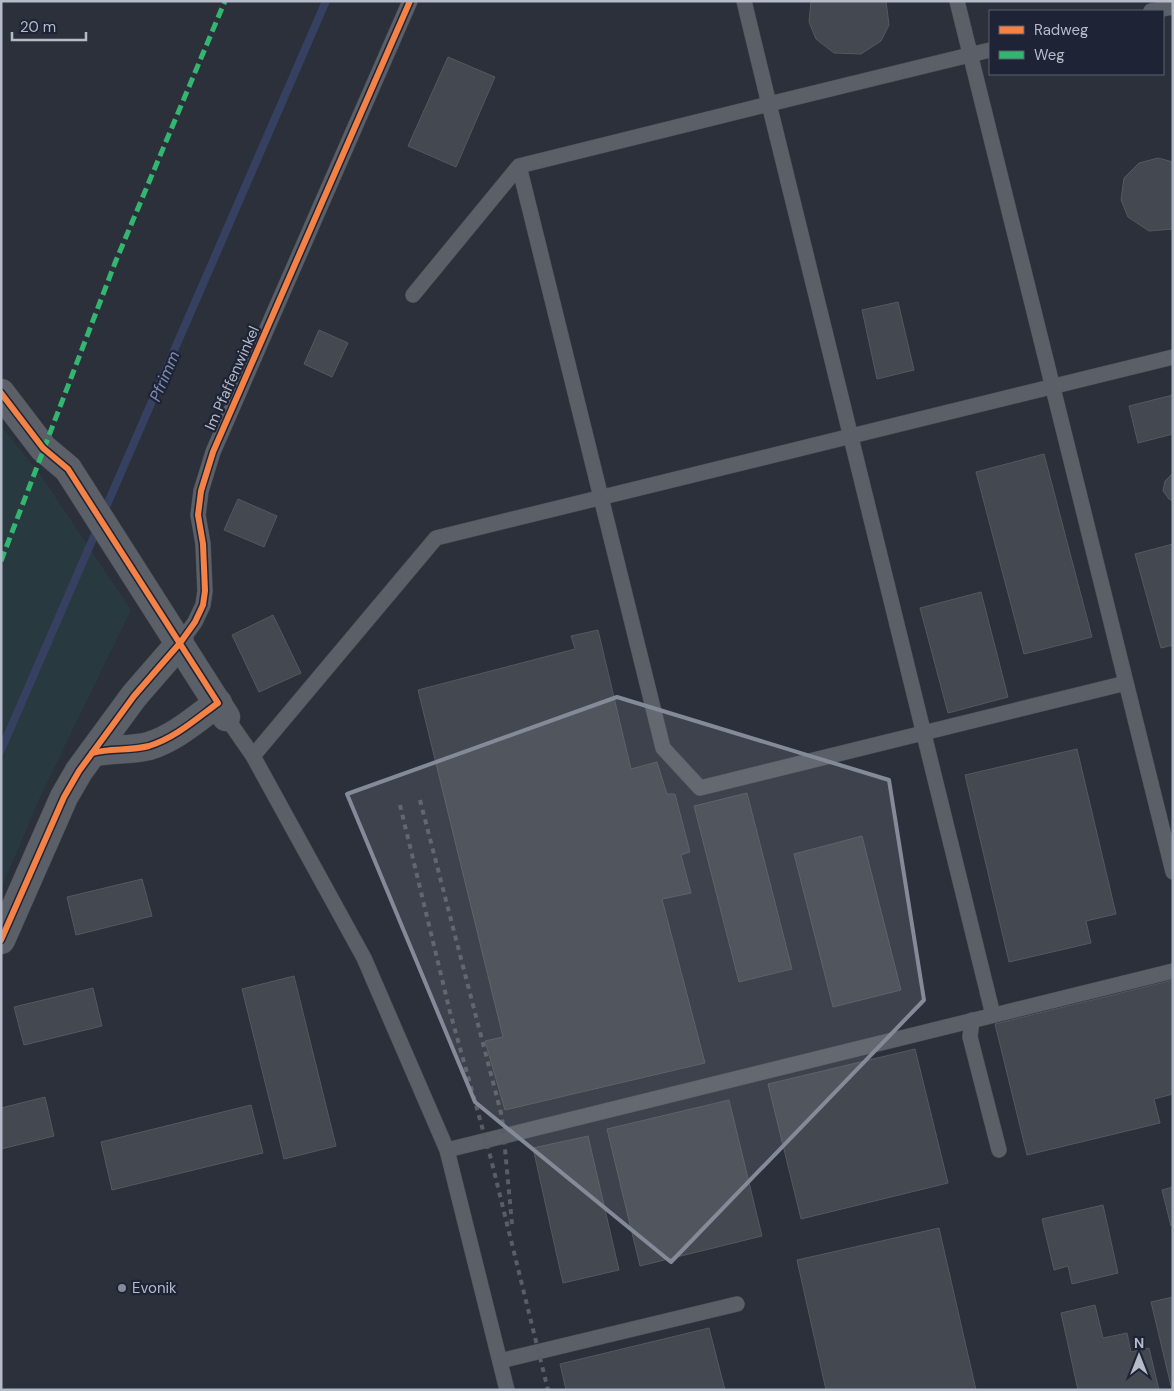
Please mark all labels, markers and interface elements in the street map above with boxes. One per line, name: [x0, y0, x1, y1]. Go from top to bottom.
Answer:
scale bar: [12, 10, 86, 42]
legend: [989, 10, 1164, 75]
text: 20 m: [20, 17, 56, 37]
text: Radweg: [1034, 20, 1088, 40]
text: Weg: [1034, 45, 1065, 65]
street label: Im Pfaffenwinkel: [200, 323, 264, 433]
water label: Pfrimm: [144, 348, 184, 405]
place label: Evonik: [132, 1278, 177, 1298]
marker: Evonik: [116, 1282, 128, 1294]
north arrow: [1114, 1331, 1164, 1381]
text: N: [1134, 1334, 1144, 1352]

